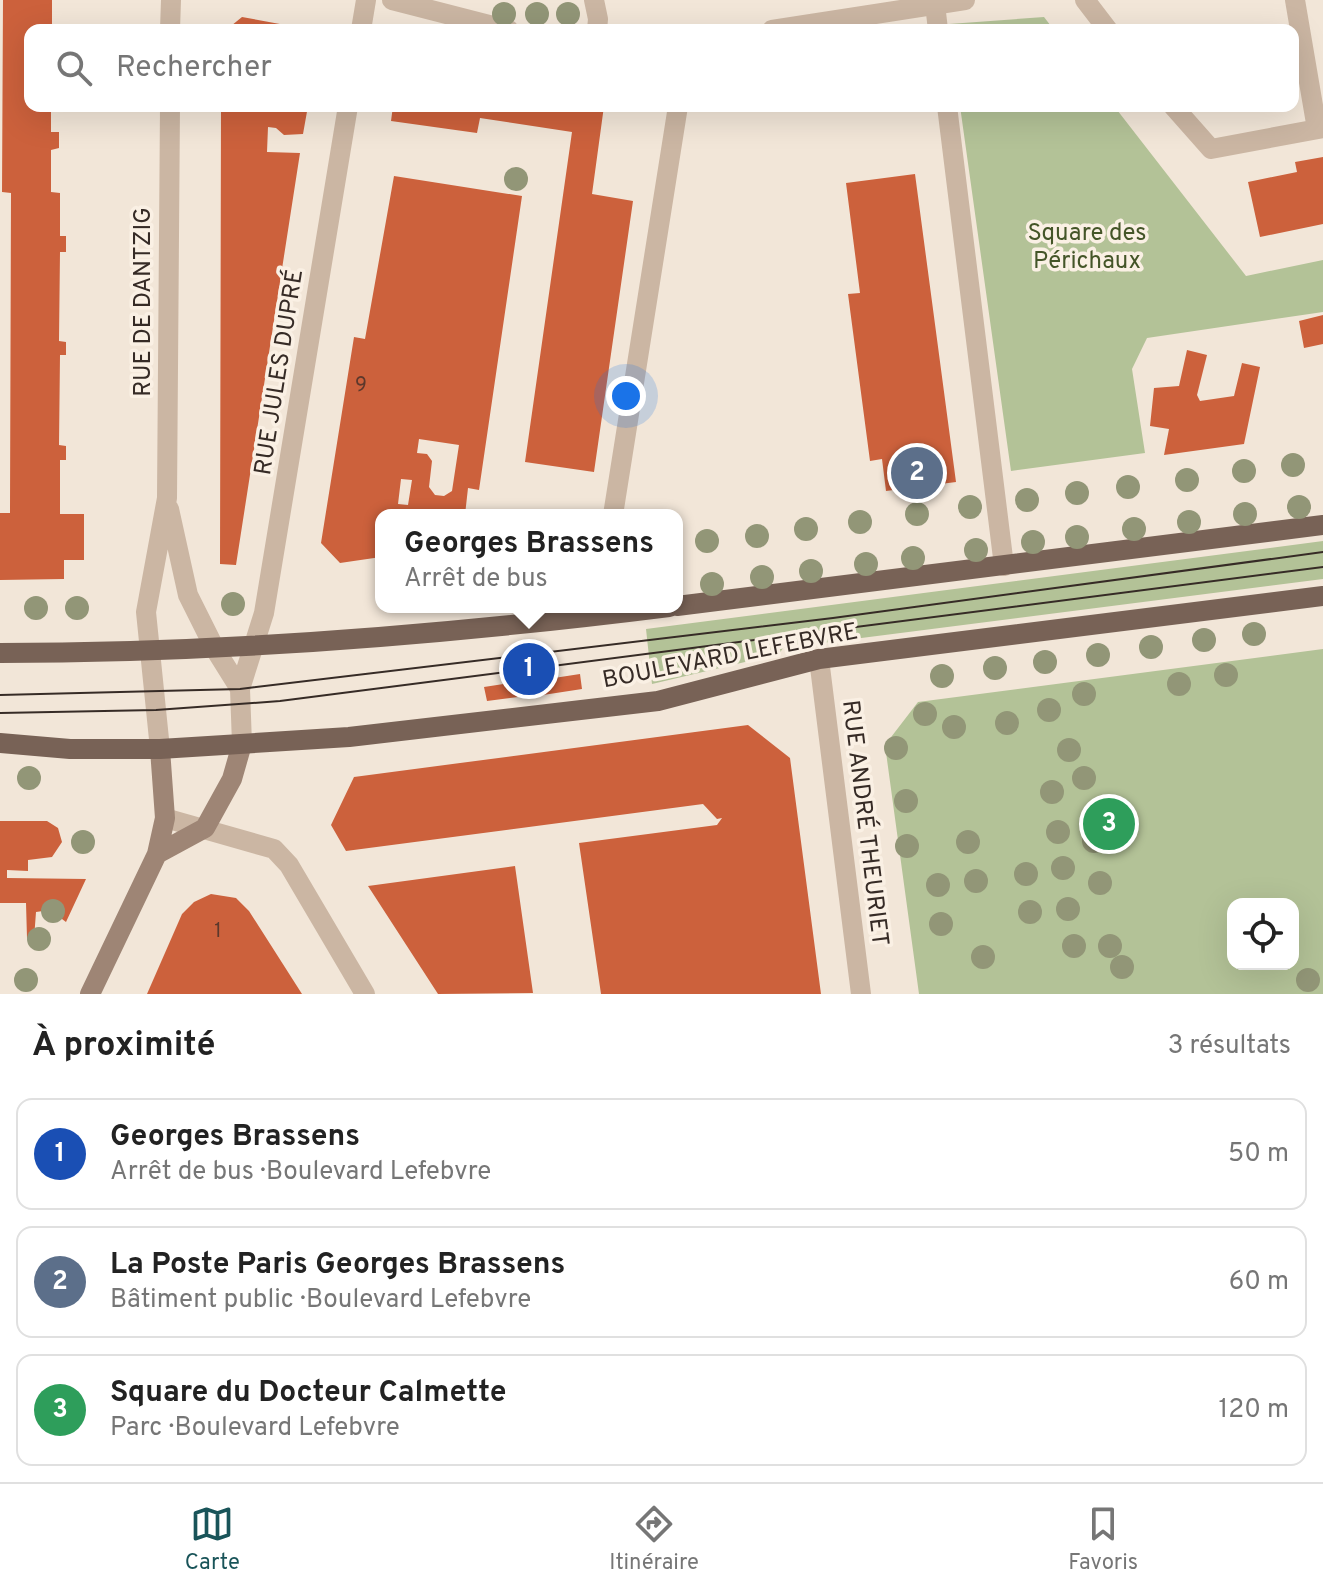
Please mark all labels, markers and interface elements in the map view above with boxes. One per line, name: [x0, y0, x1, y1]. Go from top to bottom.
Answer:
search box: [24, 24, 1299, 112]
icon: search: [52, 46, 96, 90]
text: Rechercher: [116, 50, 272, 87]
street label: RUE DE DANTZIG: [129, 207, 159, 397]
park label: Square des Périchaux: [1028, 219, 1146, 277]
street label: RUE JULES DUPRÉ: [247, 267, 311, 477]
house number: 9: [355, 373, 367, 399]
your location: [606, 376, 646, 416]
pin: 2: [891, 443, 943, 503]
popup: [375, 509, 683, 613]
text: Georges Brassens: [404, 526, 654, 563]
text: Arrêt de bus: [404, 563, 548, 596]
street label: BOULEVARD LEFEBVRE: [600, 617, 861, 696]
pin: 1: [503, 639, 555, 699]
street label: RUE ANDRÉ THEURIET: [834, 698, 896, 948]
pin: 3: [1083, 794, 1135, 854]
map controls: [1227, 898, 1299, 970]
button: locate: [1227, 898, 1299, 970]
house number: 1: [214, 919, 222, 945]
text: À proximité: [32, 1025, 215, 1068]
text: 3 résultats: [1168, 1030, 1291, 1063]
text: Georges Brassens: [110, 1119, 360, 1156]
text: 1: [55, 1138, 65, 1171]
text: 50 m: [1228, 1138, 1289, 1171]
text: Arrêt de bus · Boulevard Lefebvre: [110, 1156, 491, 1189]
text: La Poste Paris Georges Brassens: [110, 1247, 565, 1284]
text: 2: [52, 1266, 68, 1299]
text: 60 m: [1229, 1266, 1289, 1299]
text: Bâtiment public · Boulevard Lefebvre: [110, 1284, 531, 1317]
text: Square du Docteur Calmette: [110, 1375, 507, 1412]
text: 3: [52, 1394, 68, 1427]
text: 120 m: [1219, 1394, 1289, 1427]
text: Parc · Boulevard Lefebvre: [110, 1412, 400, 1445]
tab: Carte: [185, 1502, 240, 1577]
tab: Itinéraire: [609, 1502, 699, 1577]
tab: Favoris: [1068, 1502, 1138, 1577]

